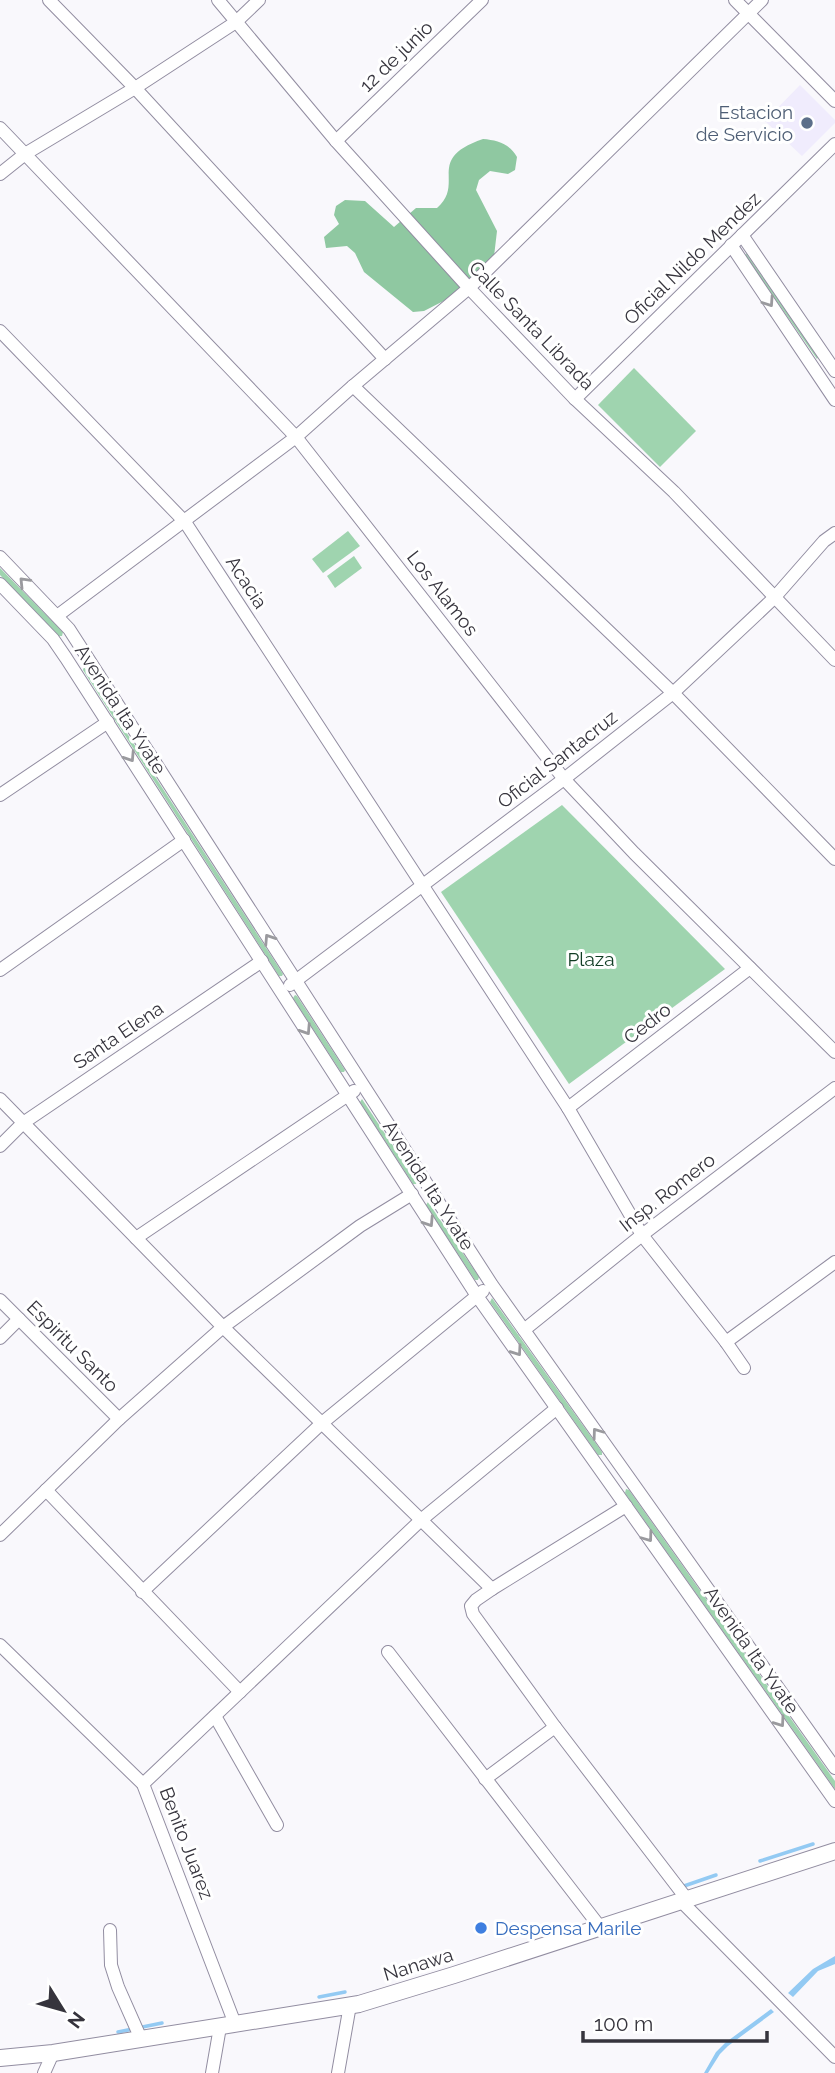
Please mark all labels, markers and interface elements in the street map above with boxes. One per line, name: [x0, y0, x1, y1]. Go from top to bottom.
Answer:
street label: 12 de junio: [355, 16, 437, 96]
place label: Estacion de Servicio: [696, 101, 793, 145]
marker: Estacion de Servicio: [799, 115, 815, 131]
street label: Oficial Nildo Mendez: [619, 187, 765, 329]
street label: Calle Santa Librada: [465, 256, 599, 394]
one-way arrow: [761, 294, 773, 307]
street label: Los Alamos: [403, 546, 483, 640]
street label: Acacia: [222, 552, 272, 612]
one-way arrow: [20, 577, 33, 590]
street label: Avenida Ita Yvate: [71, 640, 171, 778]
street label: Oficial Santacruz: [493, 706, 621, 812]
one-way arrow: [121, 749, 134, 762]
one-way arrow: [265, 934, 278, 947]
park label: Plaza: [567, 948, 615, 970]
street label: Santa Elena: [69, 997, 167, 1073]
street label: Cedro: [619, 998, 675, 1048]
one-way arrow: [298, 1023, 311, 1036]
street label: Avenida Ita Yvate: [379, 1116, 479, 1254]
street label: Insp. Romero: [615, 1148, 719, 1236]
one-way arrow: [421, 1214, 434, 1227]
street label: Espiritu Santo: [23, 1296, 123, 1396]
one-way arrow: [509, 1343, 521, 1356]
one-way arrow: [593, 1428, 605, 1441]
one-way arrow: [640, 1529, 652, 1542]
street label: Avenida Ita Yvate: [700, 1582, 804, 1718]
one-way arrow: [772, 1714, 784, 1727]
street label: Benito Juarez: [156, 1784, 218, 1902]
place label: Despensa Marile: [495, 1917, 641, 1939]
marker: Despensa Marile: [473, 1920, 489, 1936]
street label: Nanawa: [381, 1943, 455, 1985]
north arrow: [28, 1975, 98, 2045]
scale bar: [583, 2000, 767, 2044]
text: N: [63, 2008, 90, 2033]
text: 100 m: [594, 2011, 653, 2036]

